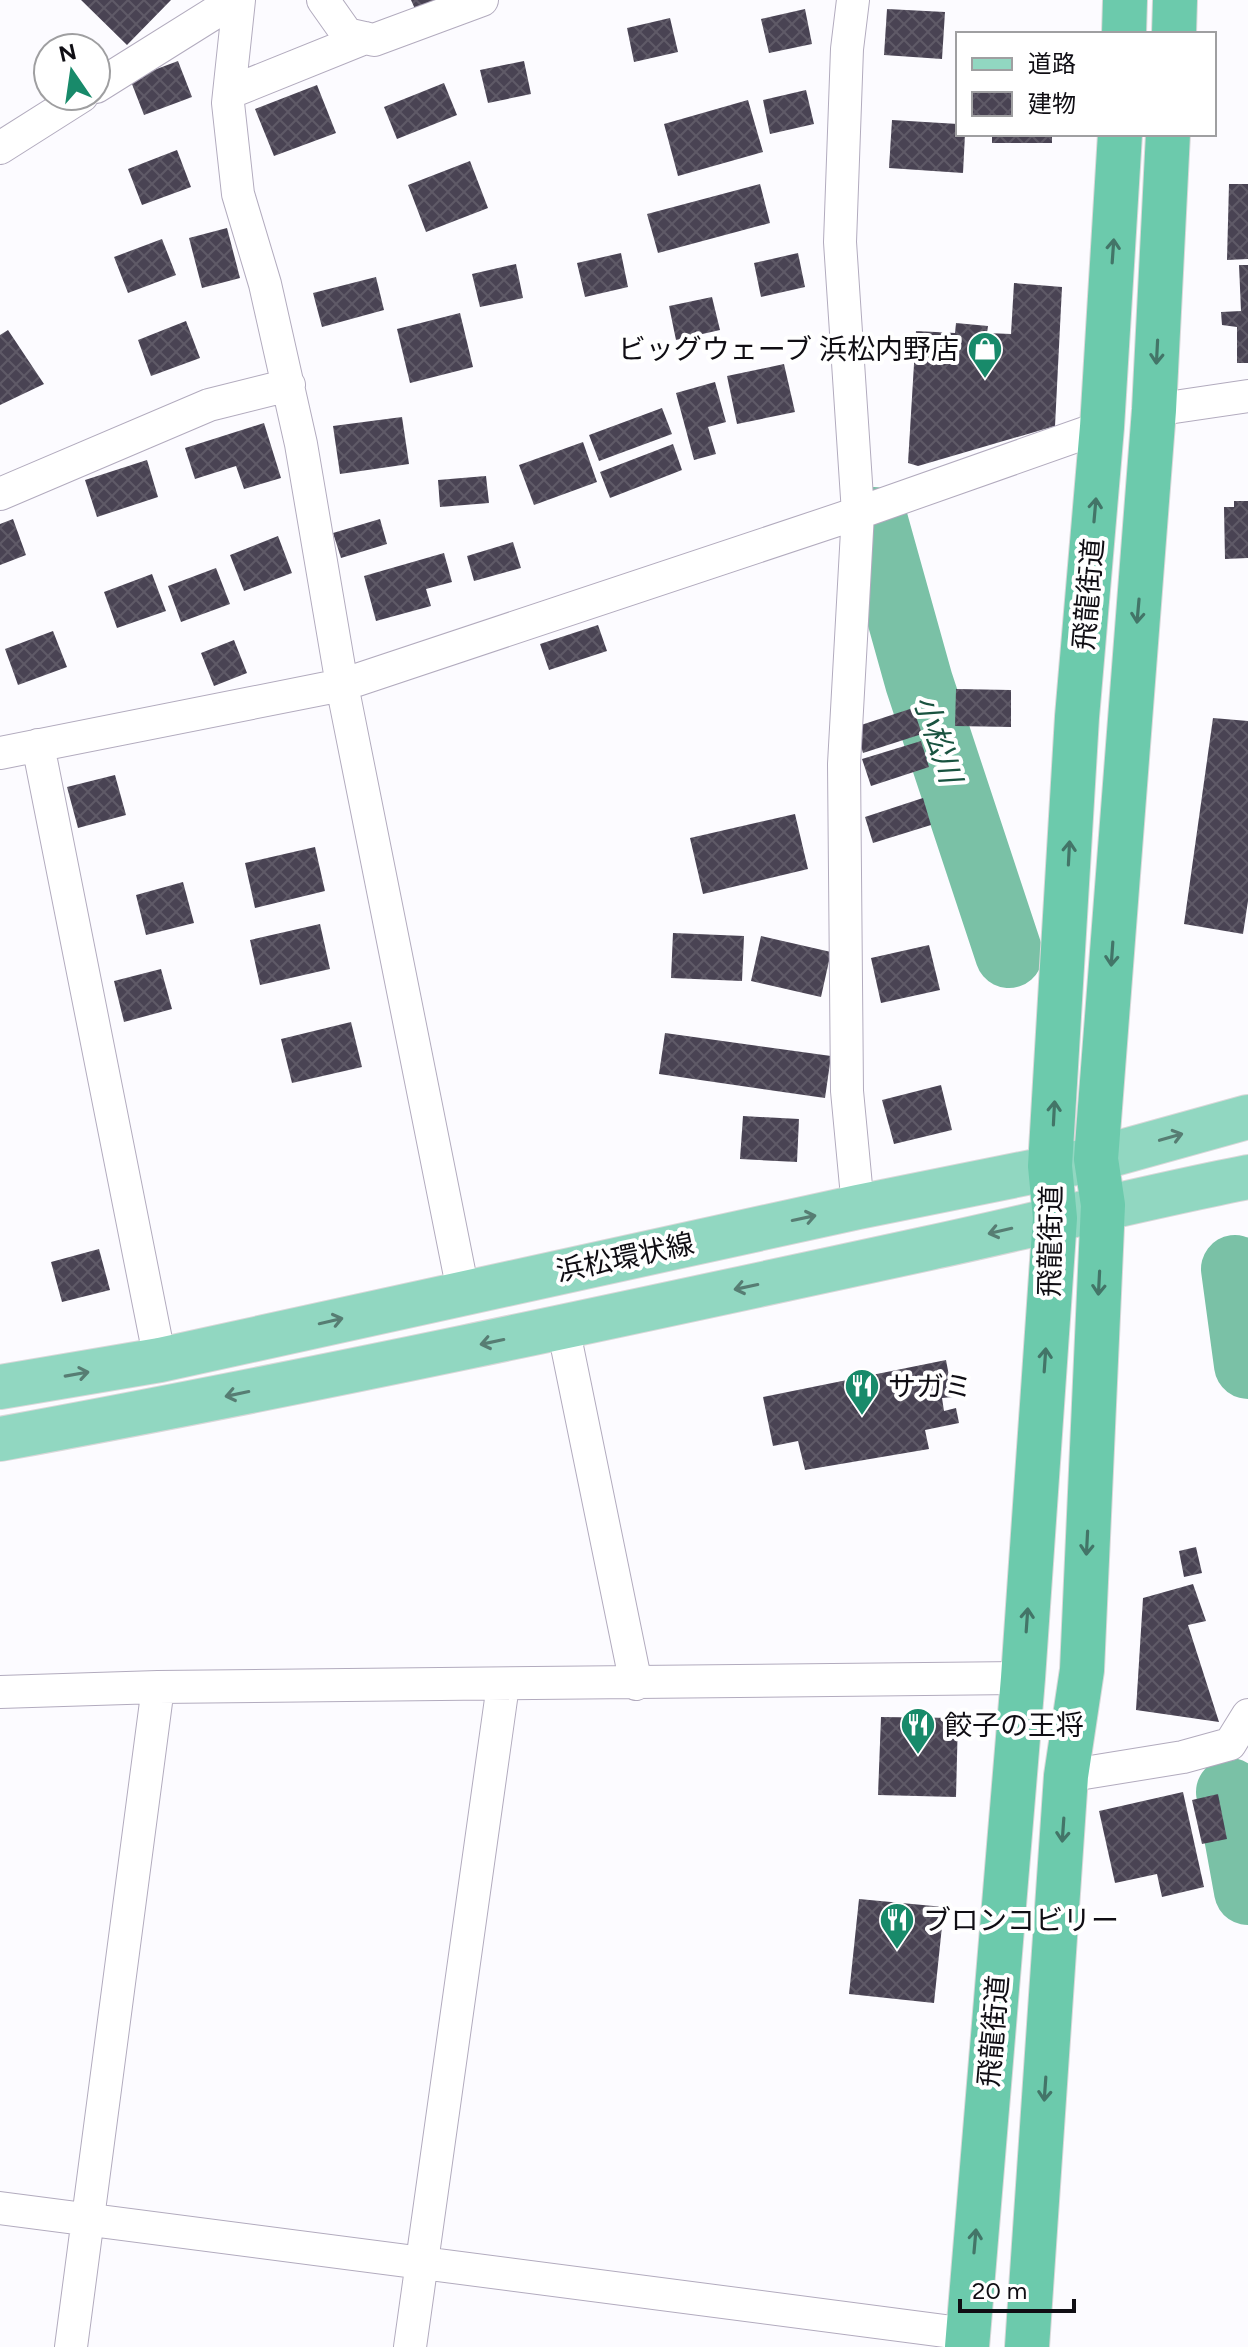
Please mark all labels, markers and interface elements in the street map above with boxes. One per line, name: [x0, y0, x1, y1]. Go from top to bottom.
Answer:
north arrow: [32, 32, 112, 112]
legend: [956, 32, 1216, 136]
text: N: [56, 38, 79, 68]
text: 道路: [1028, 49, 1076, 78]
text: 建物: [1028, 89, 1076, 118]
one-way arrow: [1105, 238, 1120, 265]
shop icon: ビッグウェーブ 浜松内野店: [966, 330, 1004, 380]
place label: ビッグウェーブ 浜松内野店: [618, 332, 959, 366]
one-way arrow: [1149, 338, 1164, 365]
one-way arrow: [1087, 497, 1102, 524]
street label: 飛龍街道: [1066, 537, 1110, 651]
one-way arrow: [1130, 597, 1145, 624]
water label: 小松川: [906, 690, 970, 790]
one-way arrow: [1062, 840, 1077, 867]
one-way arrow: [1104, 940, 1119, 967]
one-way arrow: [1046, 1100, 1061, 1127]
one-way arrow: [1158, 1129, 1184, 1144]
street label: 飛龍街道: [1032, 1185, 1068, 1297]
one-way arrow: [791, 1210, 817, 1225]
one-way arrow: [988, 1224, 1013, 1239]
street label: 浜松環状線: [553, 1226, 697, 1288]
one-way arrow: [1092, 1269, 1107, 1296]
one-way arrow: [734, 1280, 759, 1295]
one-way arrow: [318, 1313, 344, 1328]
one-way arrow: [480, 1335, 505, 1350]
one-way arrow: [1038, 1347, 1053, 1374]
one-way arrow: [64, 1365, 89, 1380]
restaurant icon: サガミ: [843, 1367, 881, 1417]
place label: サガミ: [888, 1369, 972, 1403]
one-way arrow: [225, 1388, 251, 1403]
one-way arrow: [1080, 1529, 1095, 1556]
one-way arrow: [1020, 1607, 1035, 1633]
restaurant icon: 餃子の王将: [899, 1706, 937, 1756]
place label: 餃子の王将: [944, 1708, 1084, 1742]
one-way arrow: [1055, 1816, 1070, 1843]
restaurant icon: ブロンコビリー: [878, 1901, 916, 1951]
place label: ブロンコビリー: [923, 1903, 1119, 1937]
street label: 飛龍街道: [971, 1974, 1015, 2088]
one-way arrow: [1037, 2075, 1052, 2102]
one-way arrow: [968, 2228, 983, 2255]
scale bar: [960, 2263, 1074, 2313]
text: 20 m: [972, 2276, 1027, 2305]

